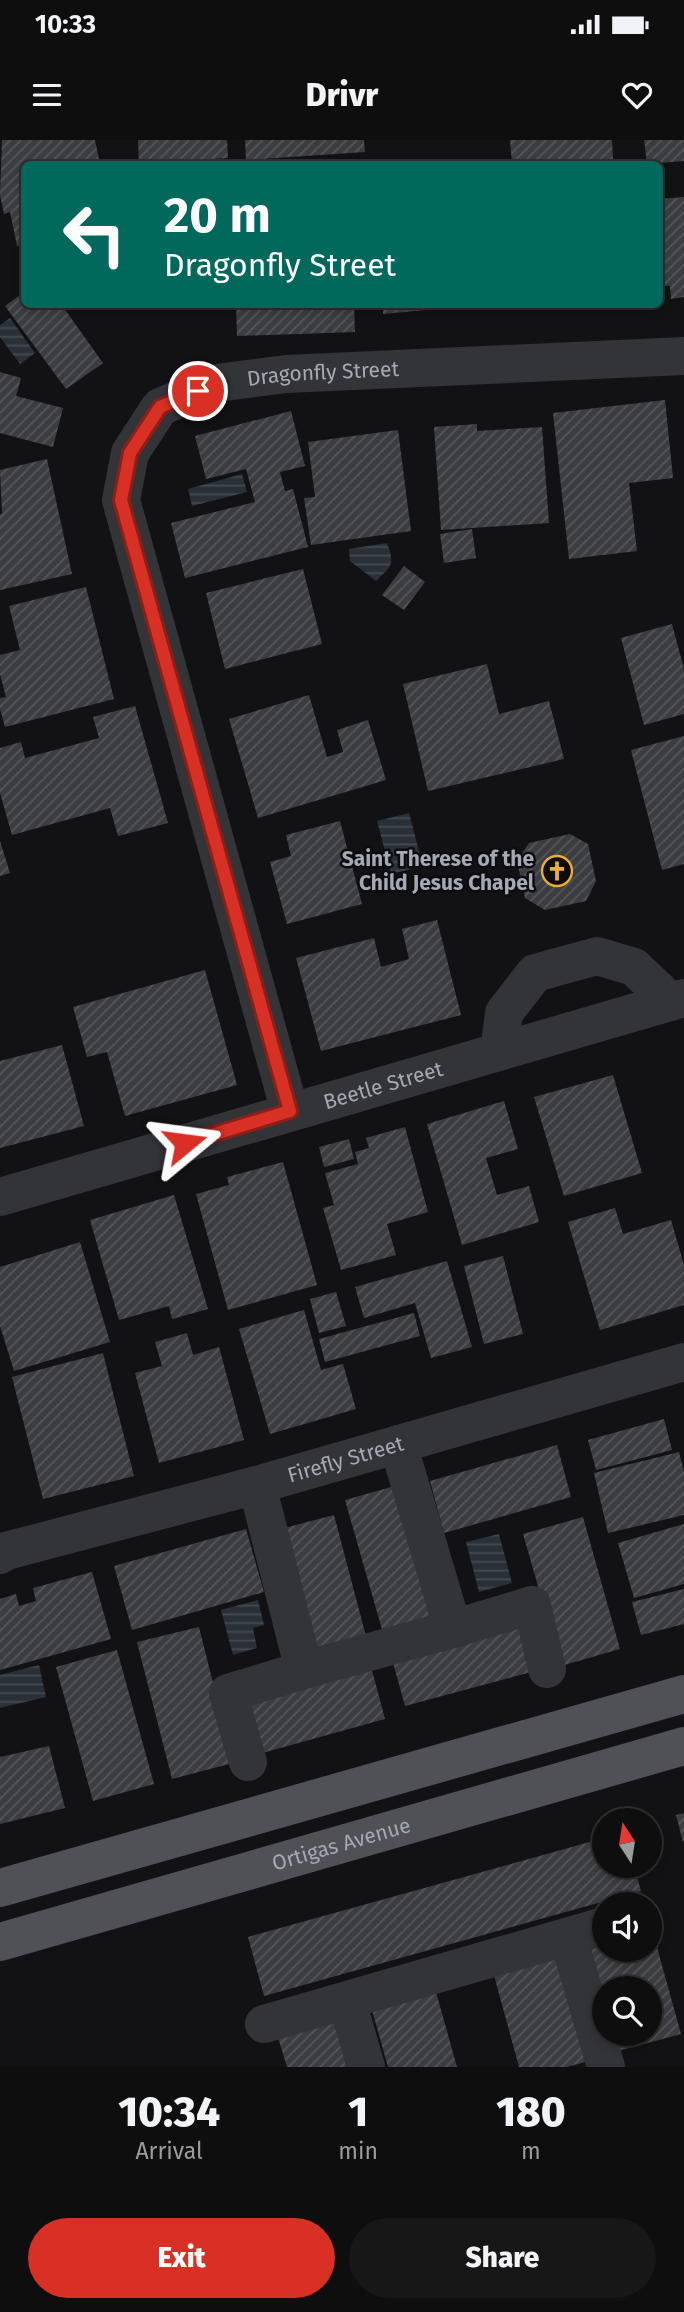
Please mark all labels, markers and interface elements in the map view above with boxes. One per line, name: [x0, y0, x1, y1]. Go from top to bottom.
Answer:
text: 10:33: [35, 9, 96, 40]
icon: menu: [28, 76, 66, 114]
text: Drivr: [306, 76, 378, 114]
icon: heart: [618, 76, 656, 114]
text: 20 m: [164, 186, 271, 245]
icon: left: [49, 189, 140, 280]
text: Dragonfly Street: [164, 246, 396, 284]
street label: Dragonfly Street: [245, 356, 400, 392]
pin: [168, 361, 228, 421]
icon: arrive: [179, 372, 217, 410]
place label: Saint Therese of the Child Jesus Chapel: [342, 846, 535, 896]
church icon: Saint Therese of the Child Jesus Chapel: [540, 854, 574, 888]
street label: Beetle Street: [320, 1056, 446, 1115]
position arrow: [148, 1106, 222, 1180]
street label: Firefly Street: [285, 1430, 407, 1489]
north arrow: [592, 1808, 662, 1878]
map controls: [592, 1808, 662, 2046]
street label: Ortigas Avenue: [269, 1812, 414, 1876]
button: sound: [592, 1892, 662, 1962]
button: search: [592, 1976, 662, 2046]
text: 10:34: [118, 2087, 220, 2137]
text: 1: [348, 2087, 368, 2137]
text: 180: [496, 2087, 566, 2137]
text: Arrival: [135, 2137, 203, 2165]
text: min: [338, 2137, 378, 2165]
text: m: [521, 2137, 541, 2165]
button: Exit: [28, 2218, 335, 2298]
button: Share: [349, 2218, 656, 2298]

